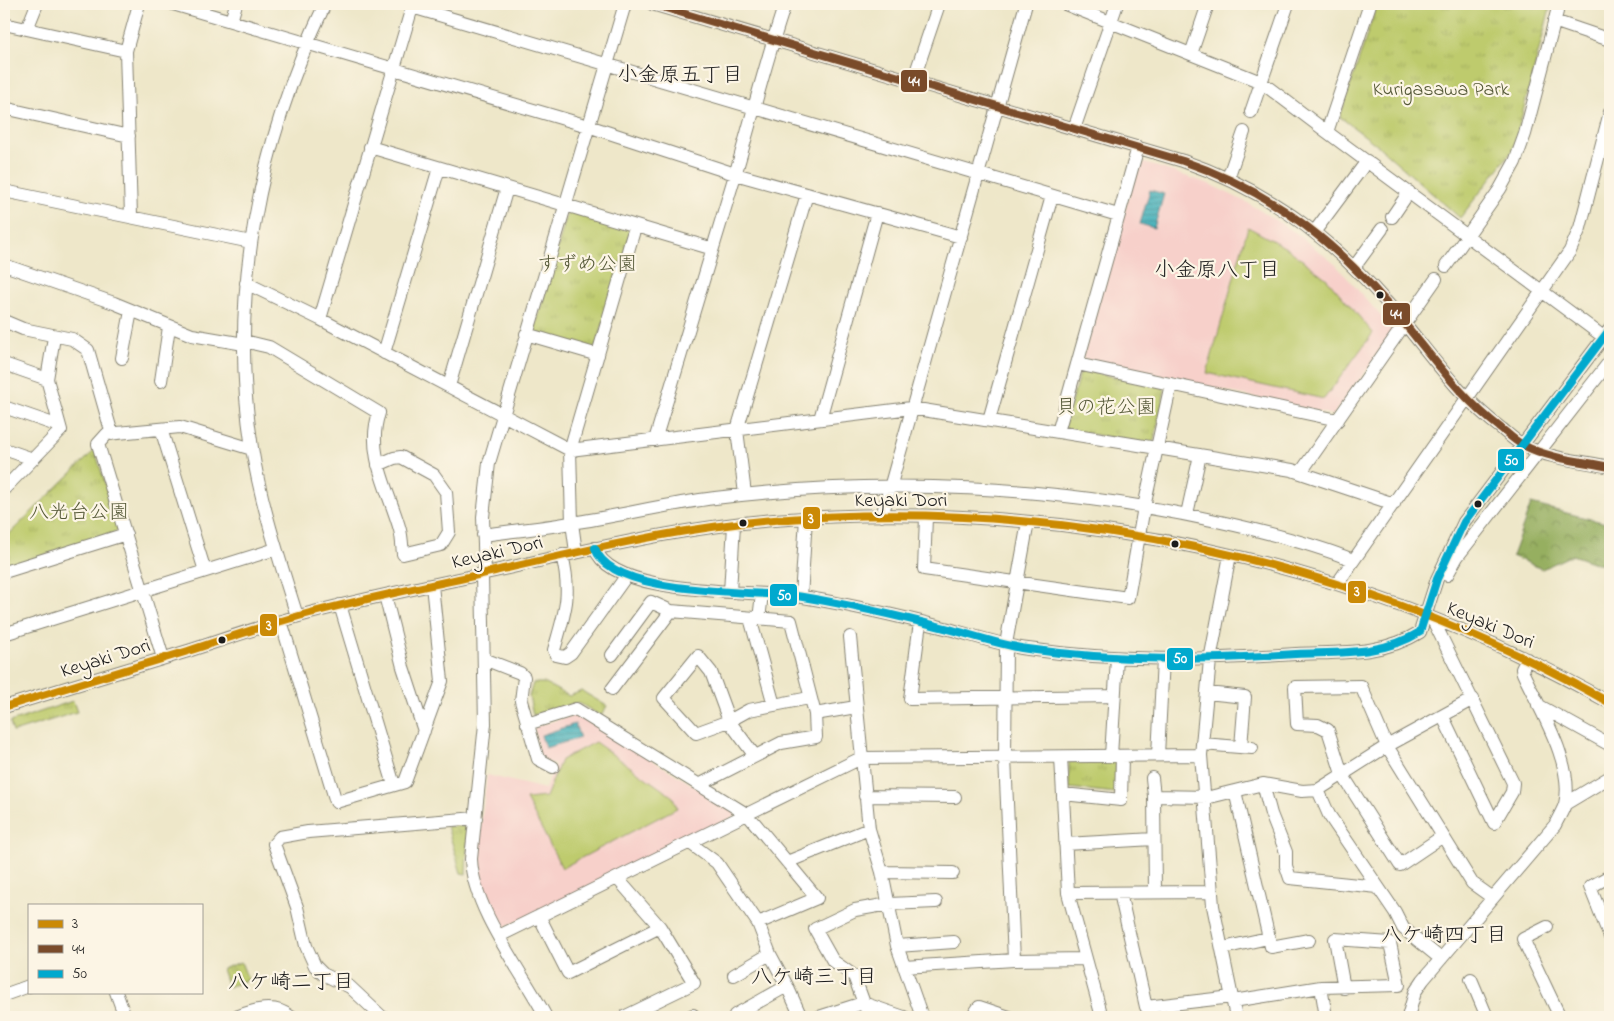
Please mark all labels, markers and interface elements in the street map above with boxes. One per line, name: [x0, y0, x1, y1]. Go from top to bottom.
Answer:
district label: 小金原五丁目: [617, 61, 743, 91]
line badge: 44: [900, 69, 928, 93]
text: 44: [907, 72, 920, 93]
park label: Kurigasawa Park: [1373, 76, 1510, 106]
park label: すずめ公園: [537, 251, 637, 280]
district label: 小金原八丁目: [1154, 256, 1280, 286]
unlabelled marker: [1375, 290, 1385, 300]
line badge: 44: [1382, 302, 1411, 326]
text: 44: [1389, 305, 1402, 326]
park label: 貝の花公園: [1056, 394, 1156, 423]
line badge: 50: [1497, 448, 1525, 472]
text: 50: [1504, 451, 1518, 472]
street label: Keyaki Dori: [855, 487, 947, 516]
park label: 八光台公園: [29, 499, 129, 528]
unlabelled marker: [1473, 499, 1483, 509]
line badge: 3: [802, 506, 821, 530]
text: 3: [807, 509, 814, 530]
unlabelled marker: [738, 518, 748, 528]
street label: Keyaki Dori: [449, 529, 546, 578]
unlabelled marker: [1170, 539, 1180, 549]
line badge: 3: [1347, 580, 1367, 604]
text: 3: [1353, 582, 1360, 603]
line badge: 50: [769, 583, 798, 607]
text: 50: [777, 586, 791, 607]
street label: Keyaki Dori: [1442, 595, 1538, 658]
line badge: 3: [259, 613, 278, 637]
text: 3: [265, 616, 272, 637]
street label: Keyaki Dori: [57, 632, 154, 687]
unlabelled marker: [217, 635, 227, 645]
line badge: 50: [1166, 647, 1194, 671]
text: 50: [1173, 649, 1187, 670]
legend: [28, 904, 202, 994]
text: 3: [72, 913, 78, 935]
district label: 八ケ崎四丁目: [1381, 921, 1507, 951]
text: 44: [72, 939, 84, 961]
text: 50: [72, 963, 88, 985]
district label: 八ケ崎三丁目: [751, 963, 877, 993]
district label: 八ケ崎二丁目: [228, 968, 354, 998]

